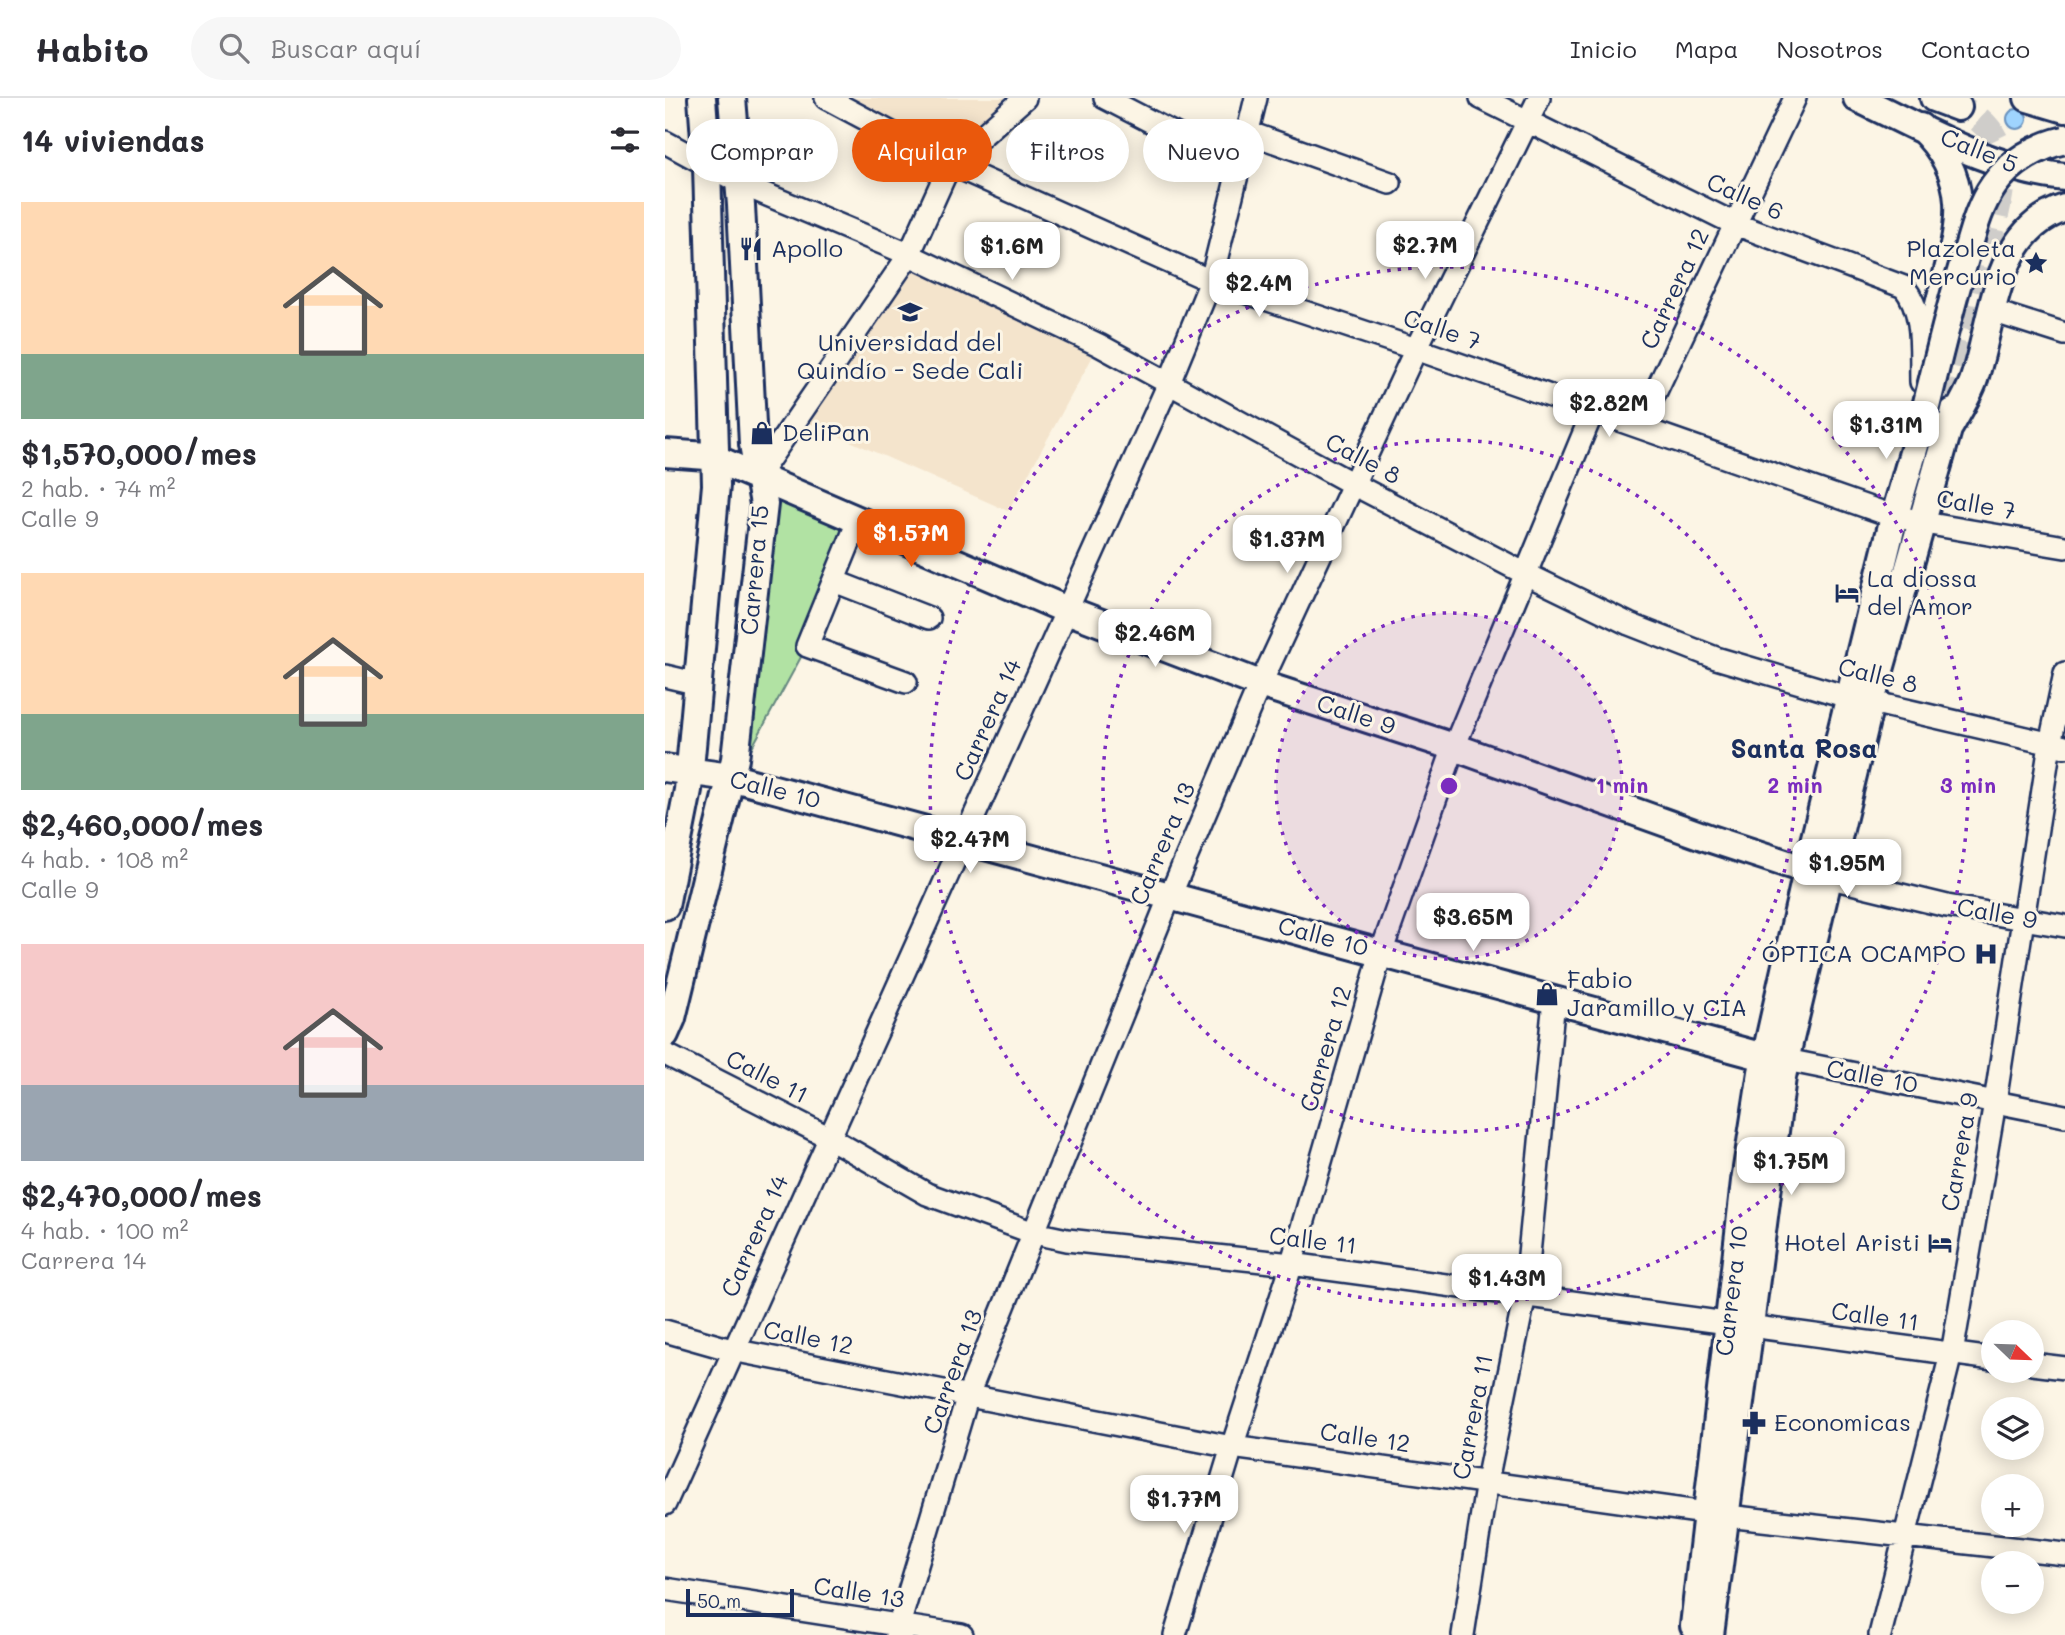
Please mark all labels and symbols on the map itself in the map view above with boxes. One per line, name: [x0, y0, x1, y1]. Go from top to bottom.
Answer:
street label: Calle 5: [1936, 120, 2023, 179]
street label: Calle 6: [1702, 165, 1789, 226]
pin: $1.6M: [963, 222, 1061, 282]
pin: $2.7M: [1376, 222, 1474, 281]
street label: Carrera 12: [1632, 223, 1715, 354]
place label: Apollo: [771, 232, 843, 263]
place label: Plazoleta Mercurio: [1906, 232, 2016, 291]
restaurant icon: Apollo: [737, 235, 765, 263]
place icon: Plazoleta Mercurio: [2022, 249, 2050, 277]
pin: $2.4M: [1210, 260, 1308, 319]
school or university icon: Universidad del Quindío - Sede Cali: [896, 298, 924, 326]
street label: Calle 7: [1400, 301, 1485, 356]
place label: Universidad del Quindío - Sede Cali: [797, 326, 1023, 385]
pin: $2.82M: [1552, 380, 1666, 439]
pin: $1.31M: [1829, 402, 1943, 461]
place label: DeliPan: [782, 416, 870, 447]
shop icon: DeliPan: [748, 419, 776, 447]
street label: Calle 8: [1321, 425, 1407, 490]
street label: Calle 7: [1934, 481, 2018, 526]
street label: Carrera 15: [732, 504, 775, 636]
pin: $1.57M: [854, 510, 968, 569]
pin: $1.37M: [1230, 516, 1344, 575]
place label: La diossa del Amor: [1867, 562, 1977, 621]
hotel icon: La diossa del Amor: [1833, 579, 1861, 607]
pin: $2.46M: [1098, 610, 1212, 669]
street label: Calle 8: [1835, 650, 1922, 699]
street label: Carrera 14: [946, 653, 1027, 785]
street label: Calle 9: [1313, 686, 1400, 741]
district label: Santa Rosa: [1731, 731, 1877, 765]
street label: Calle 10: [727, 762, 824, 815]
text: 1 min: [1596, 771, 1648, 798]
text: 2 min: [1767, 771, 1823, 798]
text: 3 min: [1940, 771, 1996, 798]
centre of rings: [1437, 774, 1461, 798]
street label: Carrera 13: [1122, 777, 1201, 910]
pin: $2.47M: [913, 816, 1027, 875]
pin: $1.95M: [1790, 840, 1904, 899]
street label: Calle 9: [1955, 890, 2040, 935]
pin: $3.65M: [1416, 894, 1530, 953]
street label: Calle 10: [1275, 909, 1372, 963]
place label: ÓPTICA OCAMPO: [1761, 937, 1966, 968]
hospital icon: ÓPTICA OCAMPO: [1972, 940, 2000, 968]
place label: Fabio Jaramillo y CIA: [1567, 963, 1747, 1022]
shop icon: Fabio Jaramillo y CIA: [1533, 980, 1561, 1008]
street label: Carrera 12: [1292, 982, 1357, 1115]
street label: Calle 11: [721, 1042, 814, 1109]
street label: Calle 10: [1824, 1052, 1921, 1100]
street label: Carrera 9: [1933, 1090, 1984, 1213]
pin: $1.75M: [1734, 1138, 1848, 1197]
street label: Carrera 14: [713, 1169, 794, 1301]
street label: Calle 11: [1268, 1219, 1359, 1260]
street label: Carrera 10: [1707, 1224, 1754, 1358]
place label: Hotel Aristi: [1784, 1226, 1920, 1257]
hotel icon: Hotel Aristi: [1926, 1229, 1954, 1257]
pin: $1.43M: [1450, 1254, 1564, 1314]
street label: Calle 11: [1829, 1294, 1921, 1337]
street label: Carrera 13: [915, 1305, 988, 1438]
street label: Calle 12: [761, 1313, 856, 1360]
north arrow: [1981, 1320, 2044, 1382]
street label: Carrera 11: [1444, 1351, 1499, 1482]
place label: Economicas: [1774, 1406, 1911, 1437]
pharmacy icon: Economicas: [1740, 1409, 1768, 1437]
street label: Calle 12: [1318, 1415, 1412, 1458]
pin: $1.77M: [1127, 1476, 1241, 1535]
street label: Calle 13: [812, 1569, 907, 1614]
scale bar: [686, 1586, 795, 1618]

